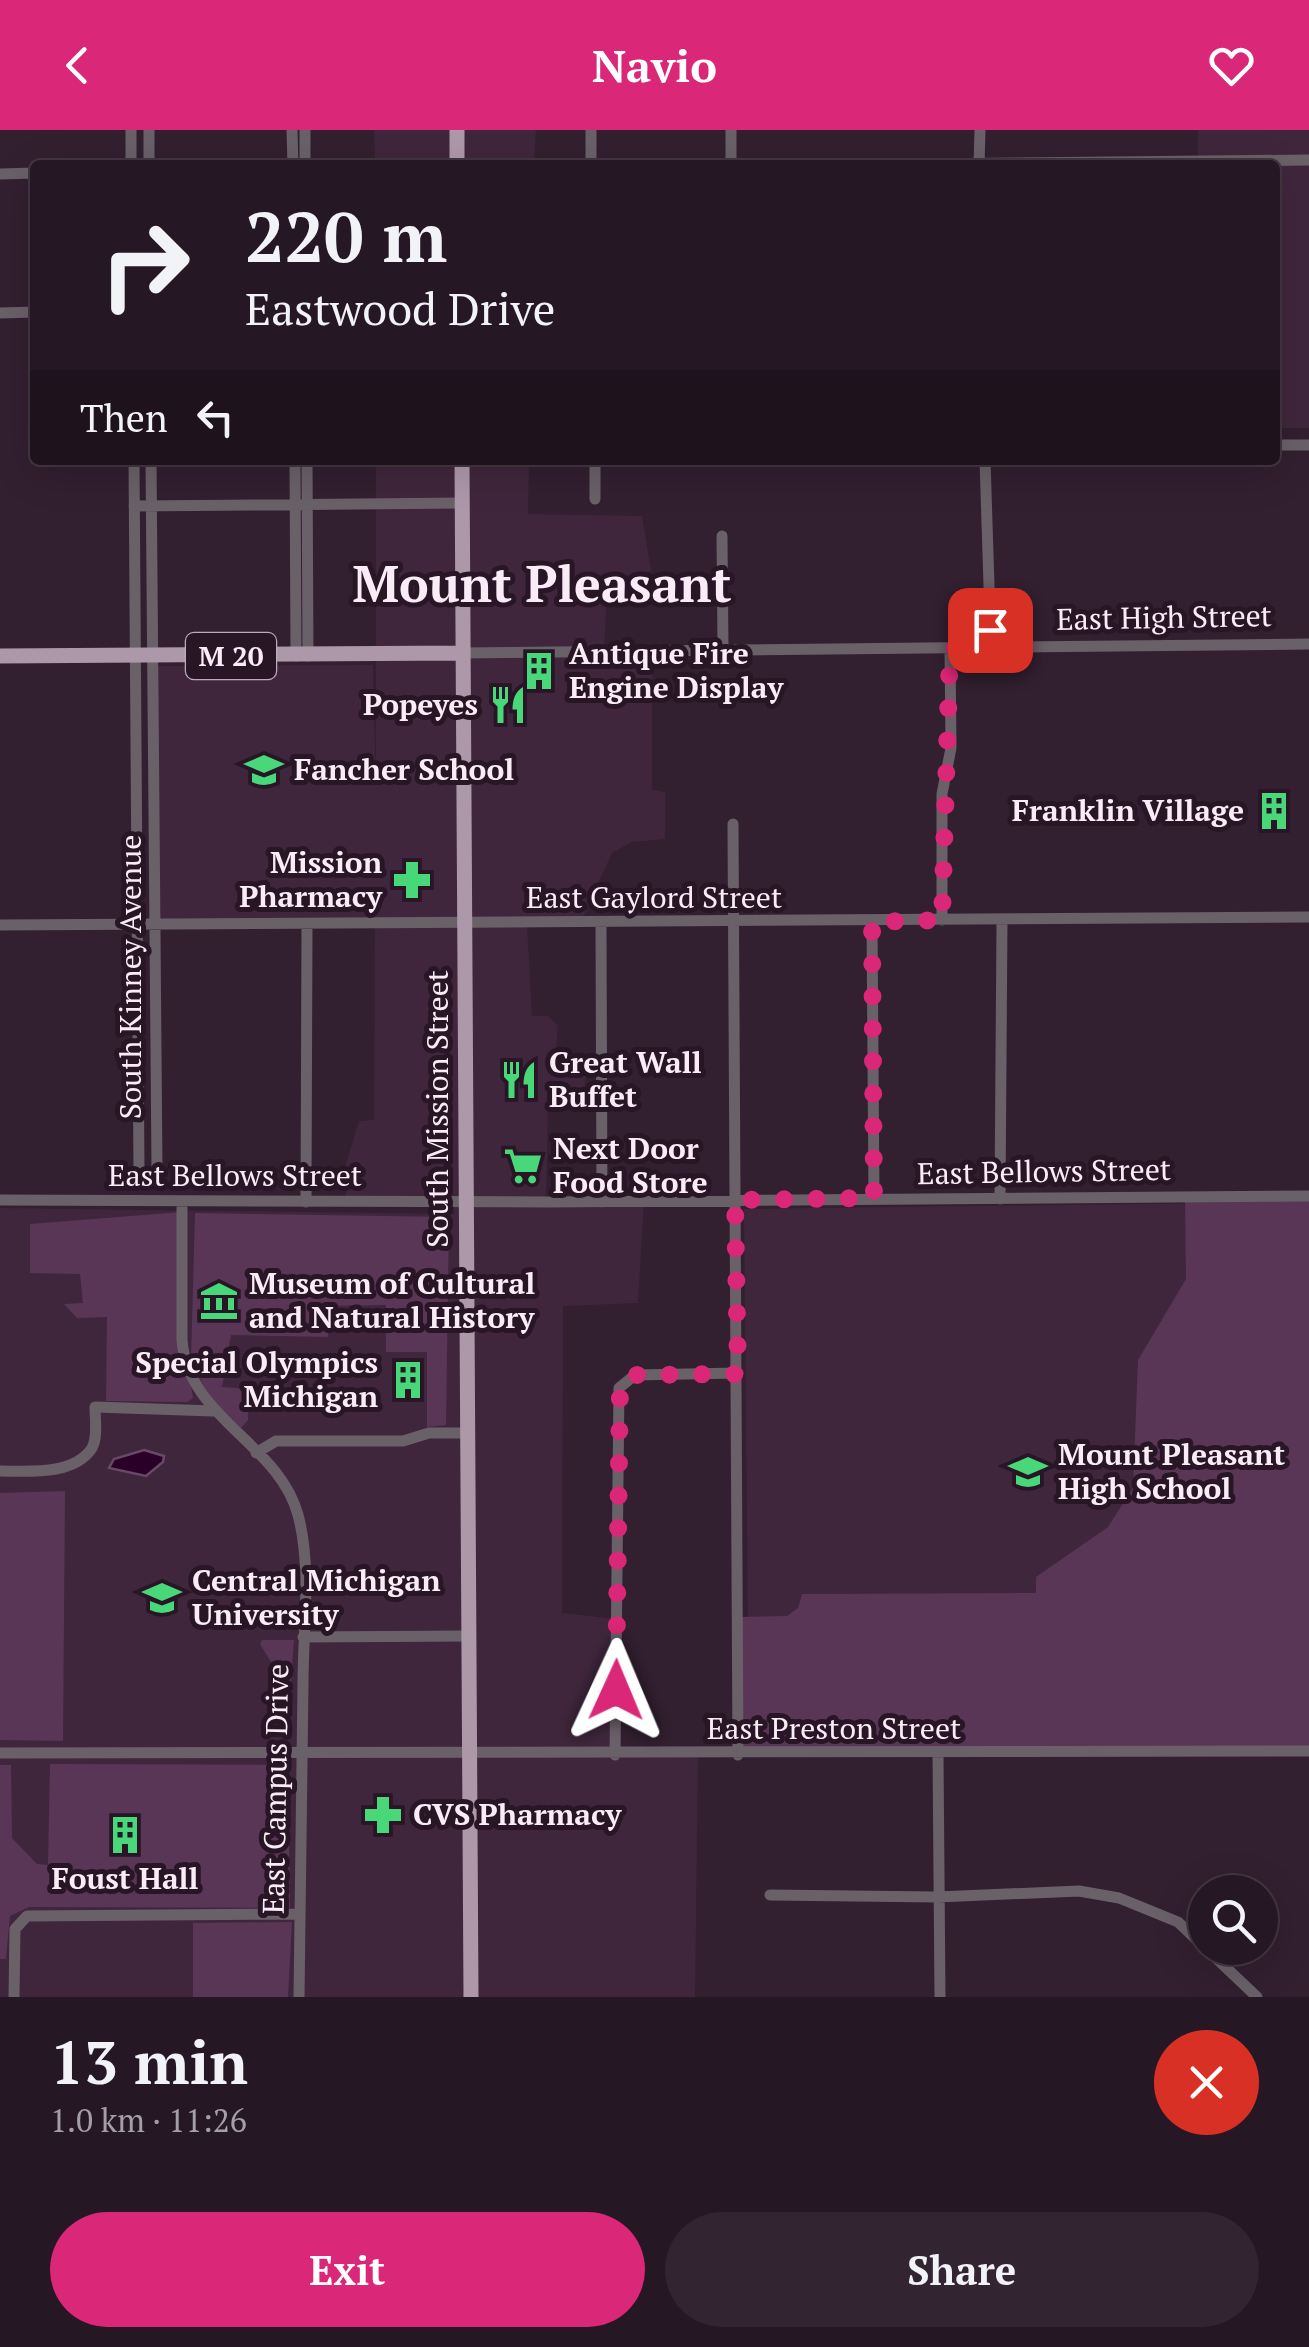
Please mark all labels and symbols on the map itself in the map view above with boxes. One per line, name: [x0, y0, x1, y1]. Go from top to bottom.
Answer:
district label: Mount Pleasant: [353, 550, 731, 616]
pin: [948, 588, 1033, 673]
street label: East High Street: [1056, 595, 1272, 639]
road number: M 20: [186, 633, 276, 679]
place label: Antique Fire Engine Display: [569, 633, 784, 707]
building icon: Antique Fire Engine Display: [518, 650, 560, 692]
place label: Popeyes: [363, 684, 478, 724]
restaurant icon: Popeyes: [487, 684, 529, 726]
school or university icon: Fancher School: [243, 749, 285, 791]
place label: Fancher School: [294, 749, 514, 789]
place label: Franklin Village: [1012, 790, 1244, 830]
building icon: Franklin Village: [1253, 790, 1295, 832]
street label: South Kinney Avenue: [110, 835, 150, 1119]
place label: Mission Pharmacy: [239, 842, 383, 916]
pharmacy icon: Mission Pharmacy: [391, 859, 433, 901]
street label: East Gaylord Street: [526, 877, 782, 917]
street label: South Mission Street: [417, 970, 457, 1248]
place label: Great Wall Buffet: [549, 1042, 702, 1116]
restaurant icon: Great Wall Buffet: [498, 1059, 540, 1101]
place label: Next Door Food Store: [553, 1128, 708, 1202]
supermarket icon: Next Door Food Store: [502, 1145, 544, 1187]
street label: East Bellows Street: [917, 1149, 1171, 1193]
street label: East Bellows Street: [108, 1155, 362, 1195]
place label: Museum of Cultural and Natural History: [249, 1263, 535, 1337]
museum icon: Museum of Cultural and Natural History: [198, 1280, 240, 1322]
place label: Special Olympics Michigan: [135, 1342, 378, 1416]
building icon: Special Olympics Michigan: [387, 1359, 429, 1401]
place label: Mount Pleasant High School: [1058, 1434, 1285, 1508]
school or university icon: Mount Pleasant High School: [1007, 1451, 1049, 1493]
place label: Central Michigan University: [192, 1560, 441, 1634]
school or university icon: Central Michigan University: [141, 1577, 183, 1619]
position arrow: [564, 1638, 668, 1742]
street label: East Campus Drive: [253, 1663, 297, 1915]
street label: East Preston Street: [707, 1708, 961, 1748]
pharmacy icon: CVS Pharmacy: [362, 1794, 404, 1836]
place label: CVS Pharmacy: [413, 1794, 623, 1834]
building icon: Foust Hall: [104, 1814, 146, 1856]
place label: Foust Hall: [51, 1858, 199, 1898]

